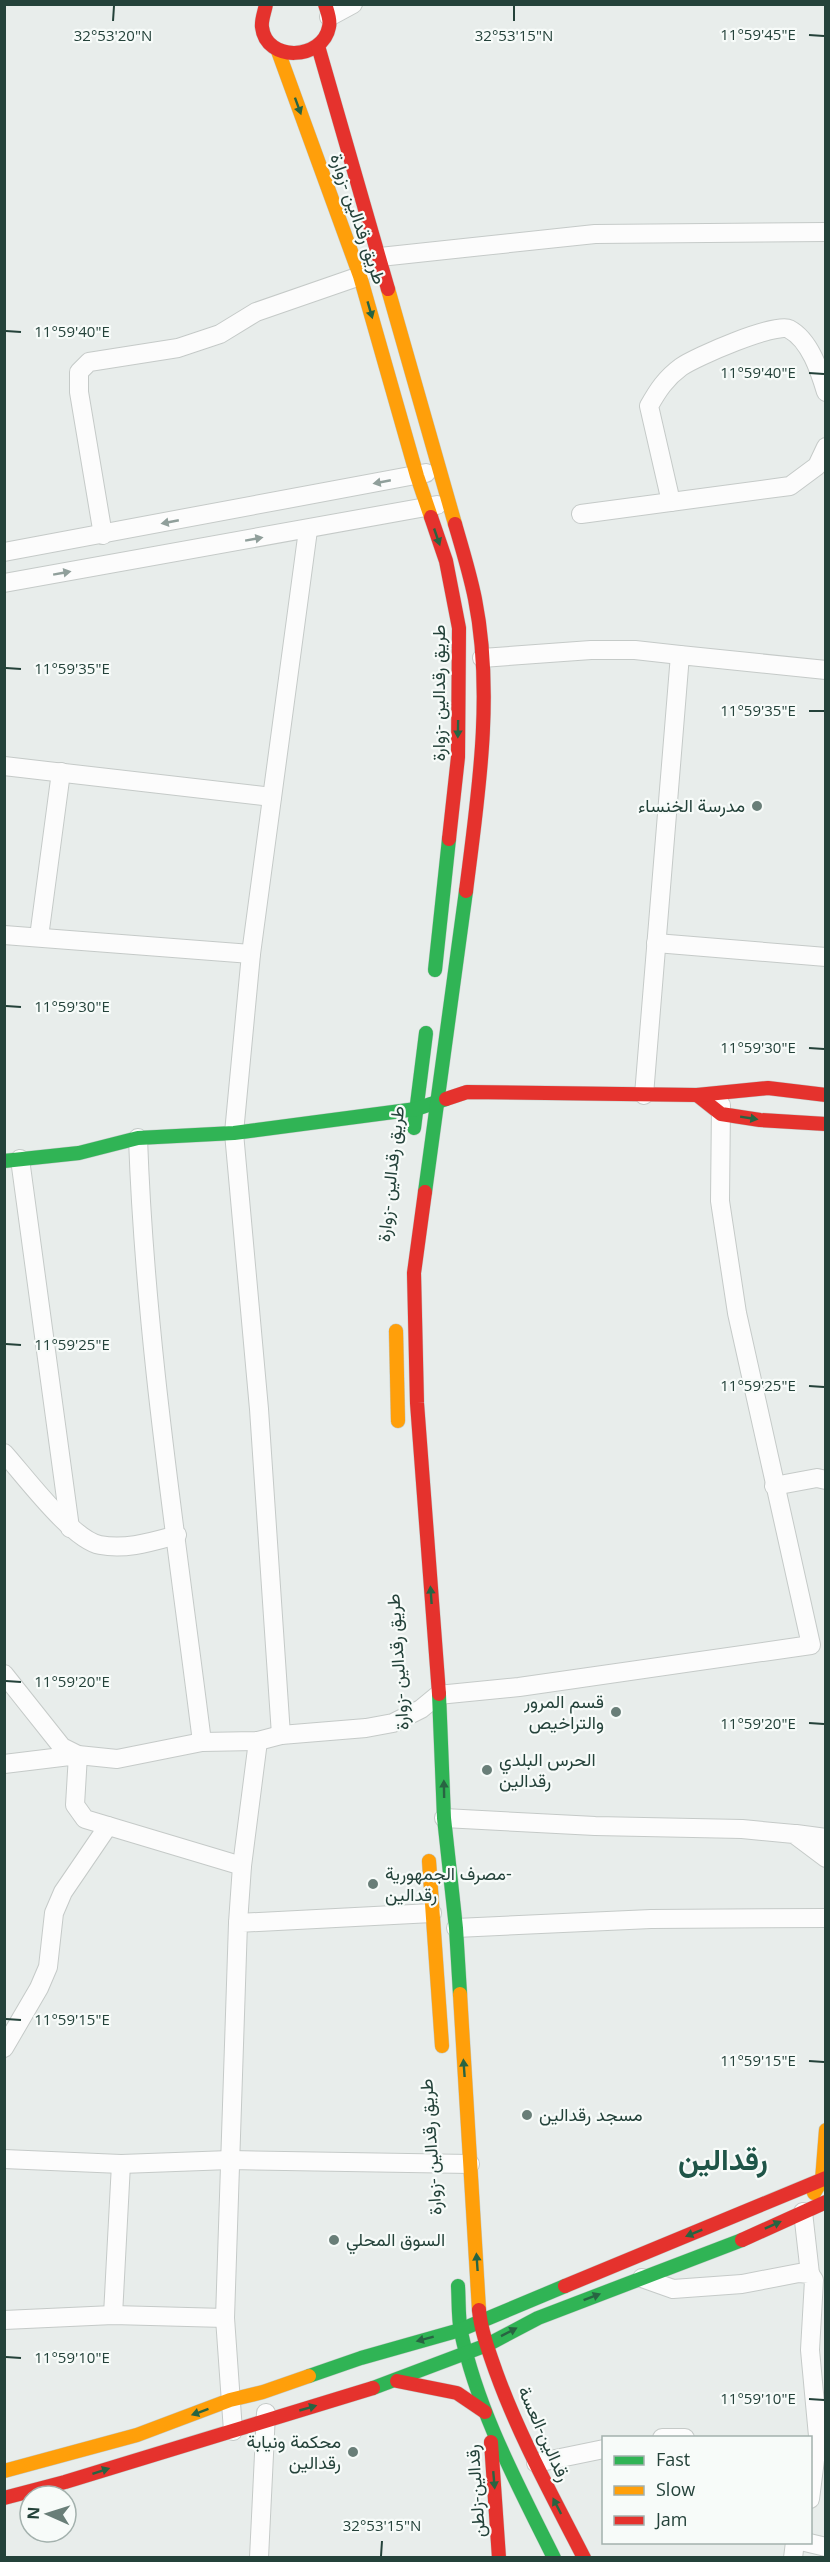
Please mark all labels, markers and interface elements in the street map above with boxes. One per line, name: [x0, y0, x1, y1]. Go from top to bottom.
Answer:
text: 11°59'45"E: [720, 24, 796, 44]
text: 32°53'20"N: [74, 25, 152, 45]
text: 32°53'15"N: [475, 25, 553, 45]
one-way arrow: [294, 97, 304, 115]
street label: طريق رقدالين -زوارة: [325, 150, 393, 287]
one-way arrow: [366, 301, 375, 319]
text: 11°59'40"E: [34, 321, 110, 341]
text: 11°59'40"E: [720, 362, 796, 382]
one-way arrow: [373, 478, 392, 487]
one-way arrow: [160, 518, 179, 527]
one-way arrow: [433, 528, 443, 546]
one-way arrow: [245, 534, 264, 543]
one-way arrow: [53, 568, 72, 577]
street label: طريق رقدالين -زوارة: [426, 625, 450, 761]
text: 11°59'35"E: [34, 658, 110, 678]
text: 11°59'35"E: [720, 700, 796, 720]
one-way arrow: [454, 719, 463, 738]
place label: مدرسة الخنساء: [638, 793, 745, 817]
marker: مدرسة الخنساء: [750, 799, 764, 813]
text: 11°59'30"E: [34, 996, 110, 1016]
text: 11°59'30"E: [720, 1037, 796, 1057]
street label: طريق رقدالين -زوارة: [371, 1105, 409, 1243]
one-way arrow: [739, 1114, 758, 1123]
text: 11°59'25"E: [34, 1334, 110, 1354]
text: 11°59'25"E: [720, 1375, 796, 1395]
one-way arrow: [426, 1585, 436, 1604]
street label: طريق رقدالين -زوارة: [380, 1593, 414, 1731]
text: 11°59'20"E: [34, 1671, 110, 1691]
place label: قسم المرور والتراخيص: [523, 1689, 604, 1734]
marker: قسم المرور والتراخيص: [609, 1705, 623, 1719]
text: 11°59'20"E: [720, 1713, 796, 1733]
place label: الحرس البلدي رقدالين: [499, 1747, 596, 1792]
marker: الحرس البلدي رقدالين: [480, 1763, 494, 1777]
one-way arrow: [439, 1780, 448, 1799]
place label: مصرف الجمهورية- رقدالين: [385, 1861, 512, 1906]
marker: مصرف الجمهورية- رقدالين: [366, 1877, 380, 1891]
text: 11°59'15"E: [34, 2009, 110, 2029]
text: 11°59'15"E: [720, 2050, 796, 2070]
one-way arrow: [460, 2058, 469, 2077]
street label: طريق رقدالين -زوارة: [413, 2078, 447, 2216]
place label: مسجد رقدالين: [539, 2102, 643, 2126]
marker: مسجد رقدالين: [520, 2108, 534, 2122]
district label: رقدالين: [678, 2138, 768, 2179]
one-way arrow: [765, 2220, 783, 2230]
place label: السوق المحلي: [346, 2227, 445, 2255]
one-way arrow: [685, 2229, 703, 2238]
marker: السوق المحلي: [327, 2233, 341, 2247]
one-way arrow: [472, 2253, 481, 2272]
one-way arrow: [583, 2292, 601, 2302]
one-way arrow: [501, 2328, 518, 2337]
one-way arrow: [416, 2335, 434, 2345]
text: 11°59'10"E: [34, 2347, 110, 2367]
street label: رقدالين-العسة: [513, 2382, 577, 2485]
text: 11°59'10"E: [720, 2388, 796, 2408]
one-way arrow: [299, 2403, 317, 2412]
one-way arrow: [191, 2407, 209, 2417]
place label: محكمة ونيابة رقدالين: [247, 2429, 341, 2474]
legend: [602, 2436, 812, 2544]
street label: رقدالين-زلطن: [460, 2444, 490, 2538]
marker: محكمة ونيابة رقدالين: [346, 2445, 360, 2459]
text: Fast: [656, 2447, 690, 2471]
one-way arrow: [92, 2466, 110, 2475]
one-way arrow: [489, 2470, 498, 2489]
text: Slow: [656, 2477, 695, 2501]
north arrow: [18, 2484, 78, 2544]
one-way arrow: [553, 2497, 562, 2514]
text: N: [22, 2506, 44, 2520]
text: Jam: [654, 2507, 688, 2531]
text: 32°53'15"N: [343, 2515, 421, 2535]

